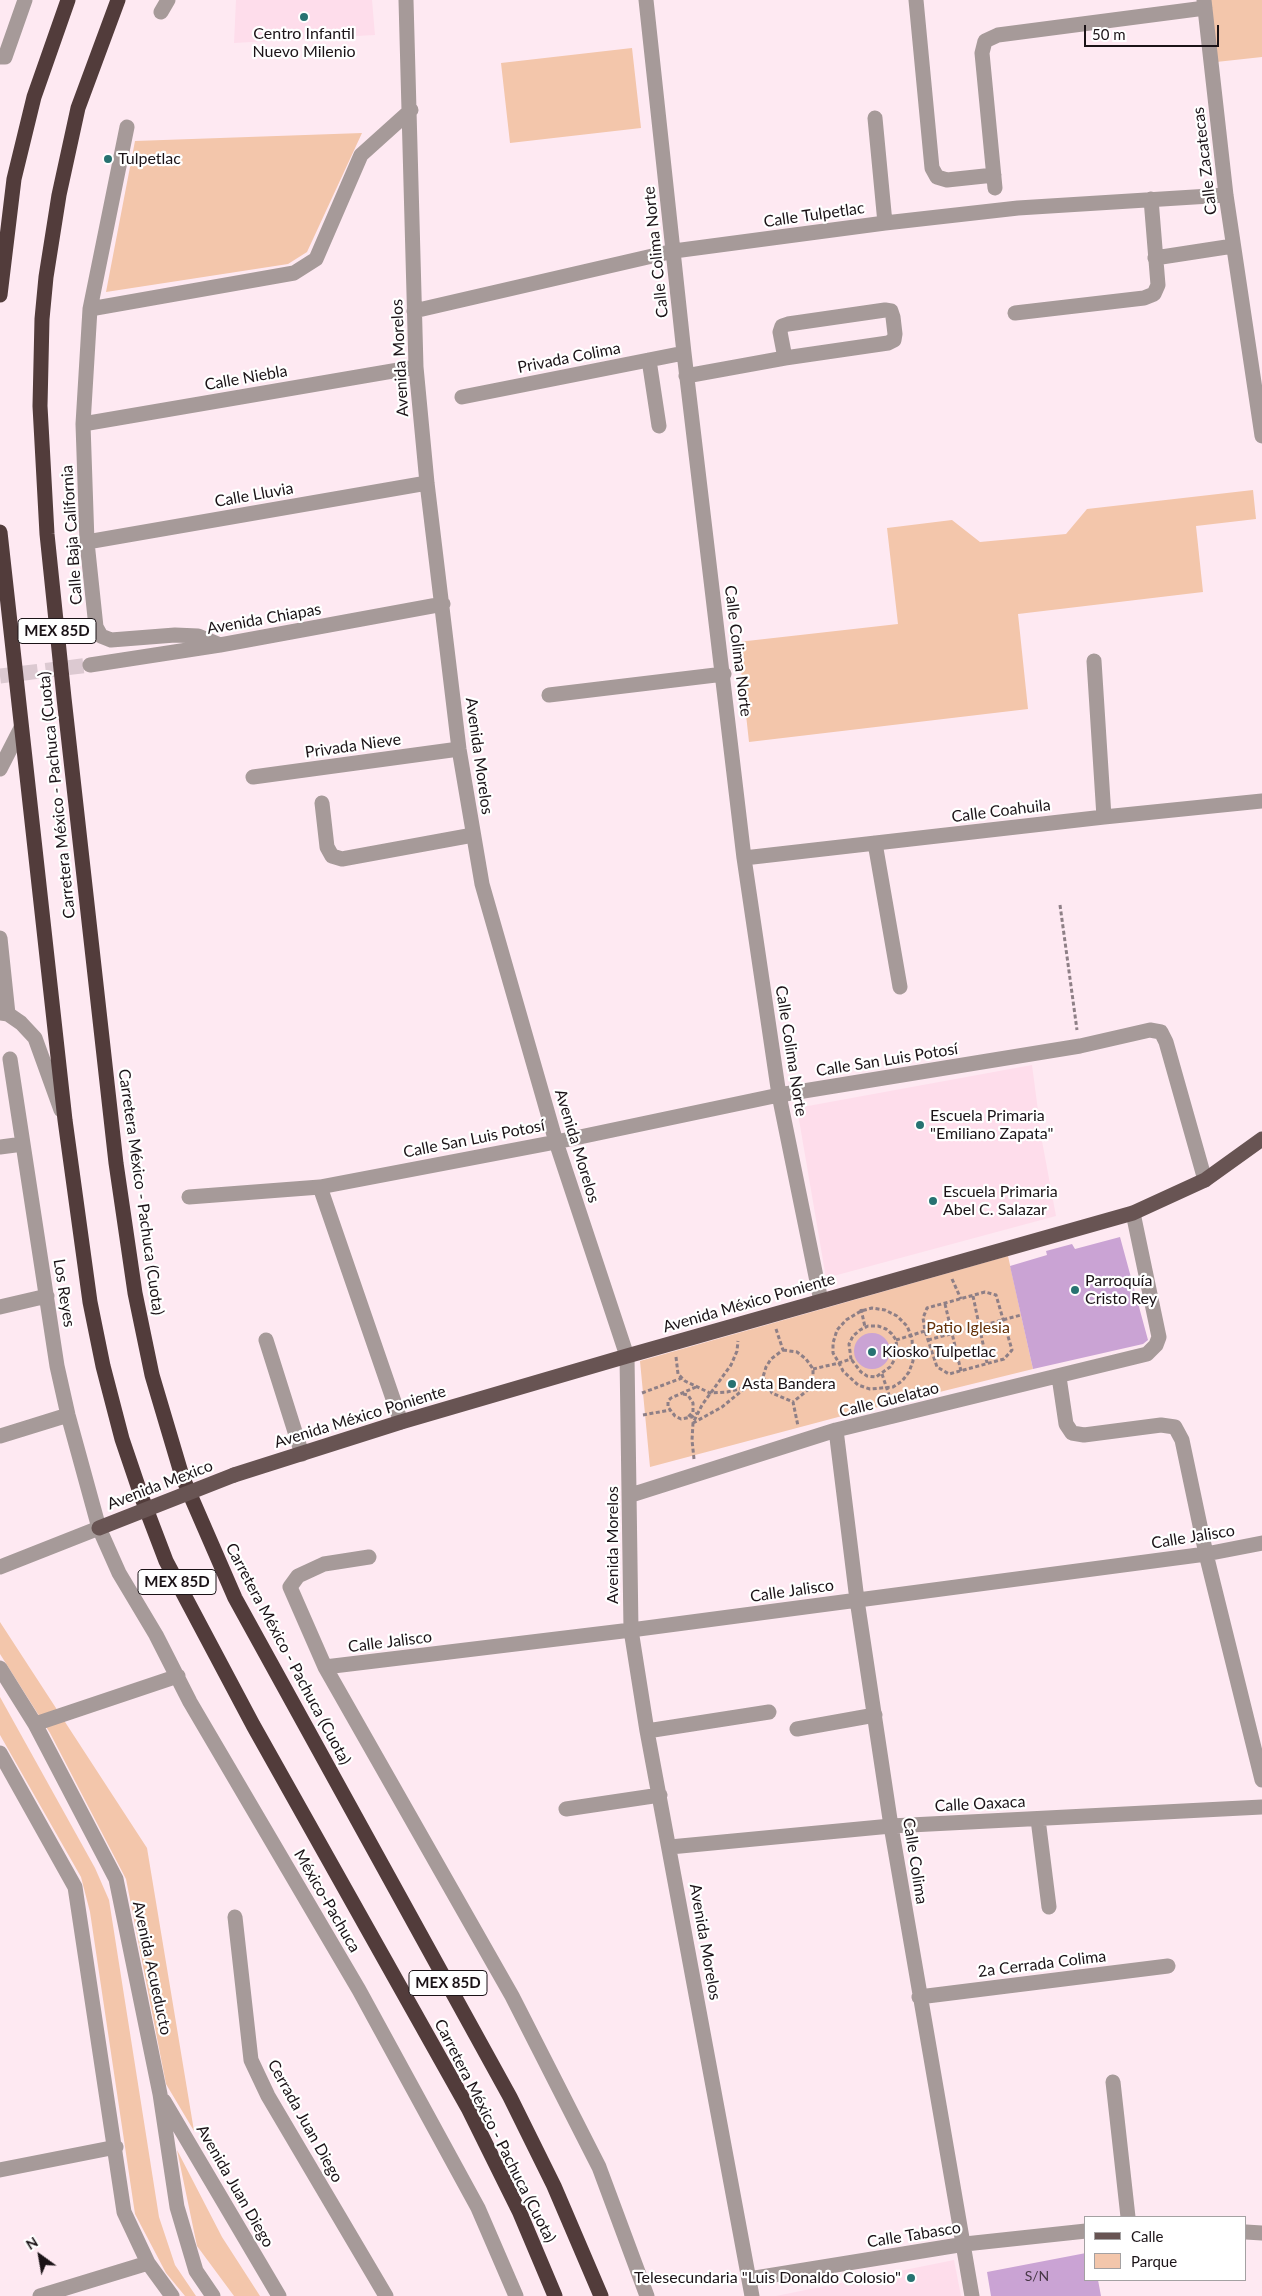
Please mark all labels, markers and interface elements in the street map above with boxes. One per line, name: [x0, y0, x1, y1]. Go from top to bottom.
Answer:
marker: Centro Infantil Nuevo Milenio: [298, 11, 310, 23]
scale bar: [1087, 15, 1222, 47]
place label: Centro Infantil Nuevo Milenio: [252, 24, 356, 62]
text: 50 m: [1092, 25, 1126, 43]
street label: Calle Zacatecas: [1189, 106, 1221, 216]
place label: Tulpetlac: [118, 149, 181, 169]
marker: Tulpetlac: [102, 153, 114, 165]
street label: Calle Colima Norte: [640, 185, 672, 319]
street label: Calle Tulpetlac: [762, 198, 866, 232]
street label: Avenida Morelos: [387, 299, 413, 417]
street label: Privada Colima: [516, 339, 622, 377]
street label: Calle Niebla: [203, 361, 289, 395]
street label: Calle Baja California: [58, 464, 86, 606]
street label: Calle Lluvia: [213, 479, 295, 511]
street label: Calle Colima Norte: [720, 584, 756, 718]
street label: Avenida Chiapas: [205, 599, 323, 639]
road number: MEX 85D: [18, 618, 96, 644]
street label: Carretera México - Pachuca (Cuota): [34, 671, 80, 919]
street label: Avenida Morelos: [461, 696, 497, 816]
street label: Privada Nieve: [304, 730, 402, 762]
street label: Calle Coahuila: [950, 795, 1052, 827]
street label: Calle Colima Norte: [771, 984, 811, 1118]
street label: Calle San Luis Potosí: [815, 1039, 959, 1081]
street label: Carretera México - Pachuca (Cuota): [114, 1068, 168, 1316]
street label: Avenida Morelos: [551, 1087, 603, 1205]
place label: Escuela Primaria "Emiliano Zapata": [930, 1106, 1053, 1144]
street label: Calle San Luis Potosí: [402, 1116, 546, 1162]
marker: Escuela Primaria "Emiliano Zapata": [914, 1119, 926, 1131]
place label: Escuela Primaria Abel C. Salazar: [943, 1182, 1058, 1220]
marker: Escuela Primaria Abel C. Salazar: [927, 1195, 939, 1207]
street label: Los Reyes: [49, 1257, 79, 1329]
street label: Avenida México Poniente: [661, 1269, 837, 1337]
place label: Parroquía Cristo Rey: [1085, 1271, 1157, 1309]
marker: Parroquía Cristo Rey: [1069, 1284, 1081, 1296]
park label: Patio Iglesia: [926, 1318, 1010, 1338]
place label: Kiosko Tulpetlac: [882, 1342, 996, 1362]
marker: Kiosko Tulpetlac: [866, 1346, 878, 1358]
place label: Asta Bandera: [742, 1374, 836, 1394]
marker: Asta Bandera: [726, 1378, 738, 1390]
street label: Calle Guelatao: [837, 1378, 941, 1422]
street label: Avenida México Poniente: [272, 1382, 448, 1452]
street label: Avenida Mexico: [104, 1456, 216, 1514]
street label: Avenida Morelos: [603, 1486, 623, 1604]
street label: Calle Jalisco: [1150, 1521, 1236, 1553]
street label: Carretera México - Pachuca (Cuota): [221, 1540, 355, 1768]
road number: MEX 85D: [138, 1570, 216, 1594]
street label: Calle Jalisco: [749, 1576, 835, 1606]
street label: Calle Jalisco: [347, 1627, 433, 1657]
street label: Calle Oaxaca: [934, 1792, 1026, 1816]
street label: Calle Colima: [899, 1817, 931, 1905]
street label: México-Pachuca: [290, 1846, 364, 1956]
street label: Avenida Morelos: [685, 1882, 725, 2002]
street label: Avenida Acueducto: [128, 1899, 176, 2037]
street label: 2a Cerrada Colima: [977, 1947, 1107, 1981]
road number: MEX 85D: [409, 1970, 487, 1996]
street label: Carretera México - Pachuca (Cuota): [430, 2016, 560, 2246]
street label: Cerrada Juan Diego: [263, 2056, 347, 2186]
street label: Avenida Juan Diego: [192, 2121, 278, 2251]
legend: [1084, 2216, 1247, 2281]
street label: Calle Tabasco: [866, 2218, 962, 2252]
text: Calle: [1131, 2227, 1163, 2245]
north arrow: [15, 2231, 65, 2281]
text: N: [23, 2233, 41, 2253]
text: Parque: [1131, 2252, 1177, 2270]
place label: Telesecundaria "Luis Donaldo Colosio": [634, 2268, 901, 2288]
house number: S/N: [1025, 2268, 1049, 2284]
marker: Telesecundaria "Luis Donaldo Colosio": [905, 2272, 917, 2284]

